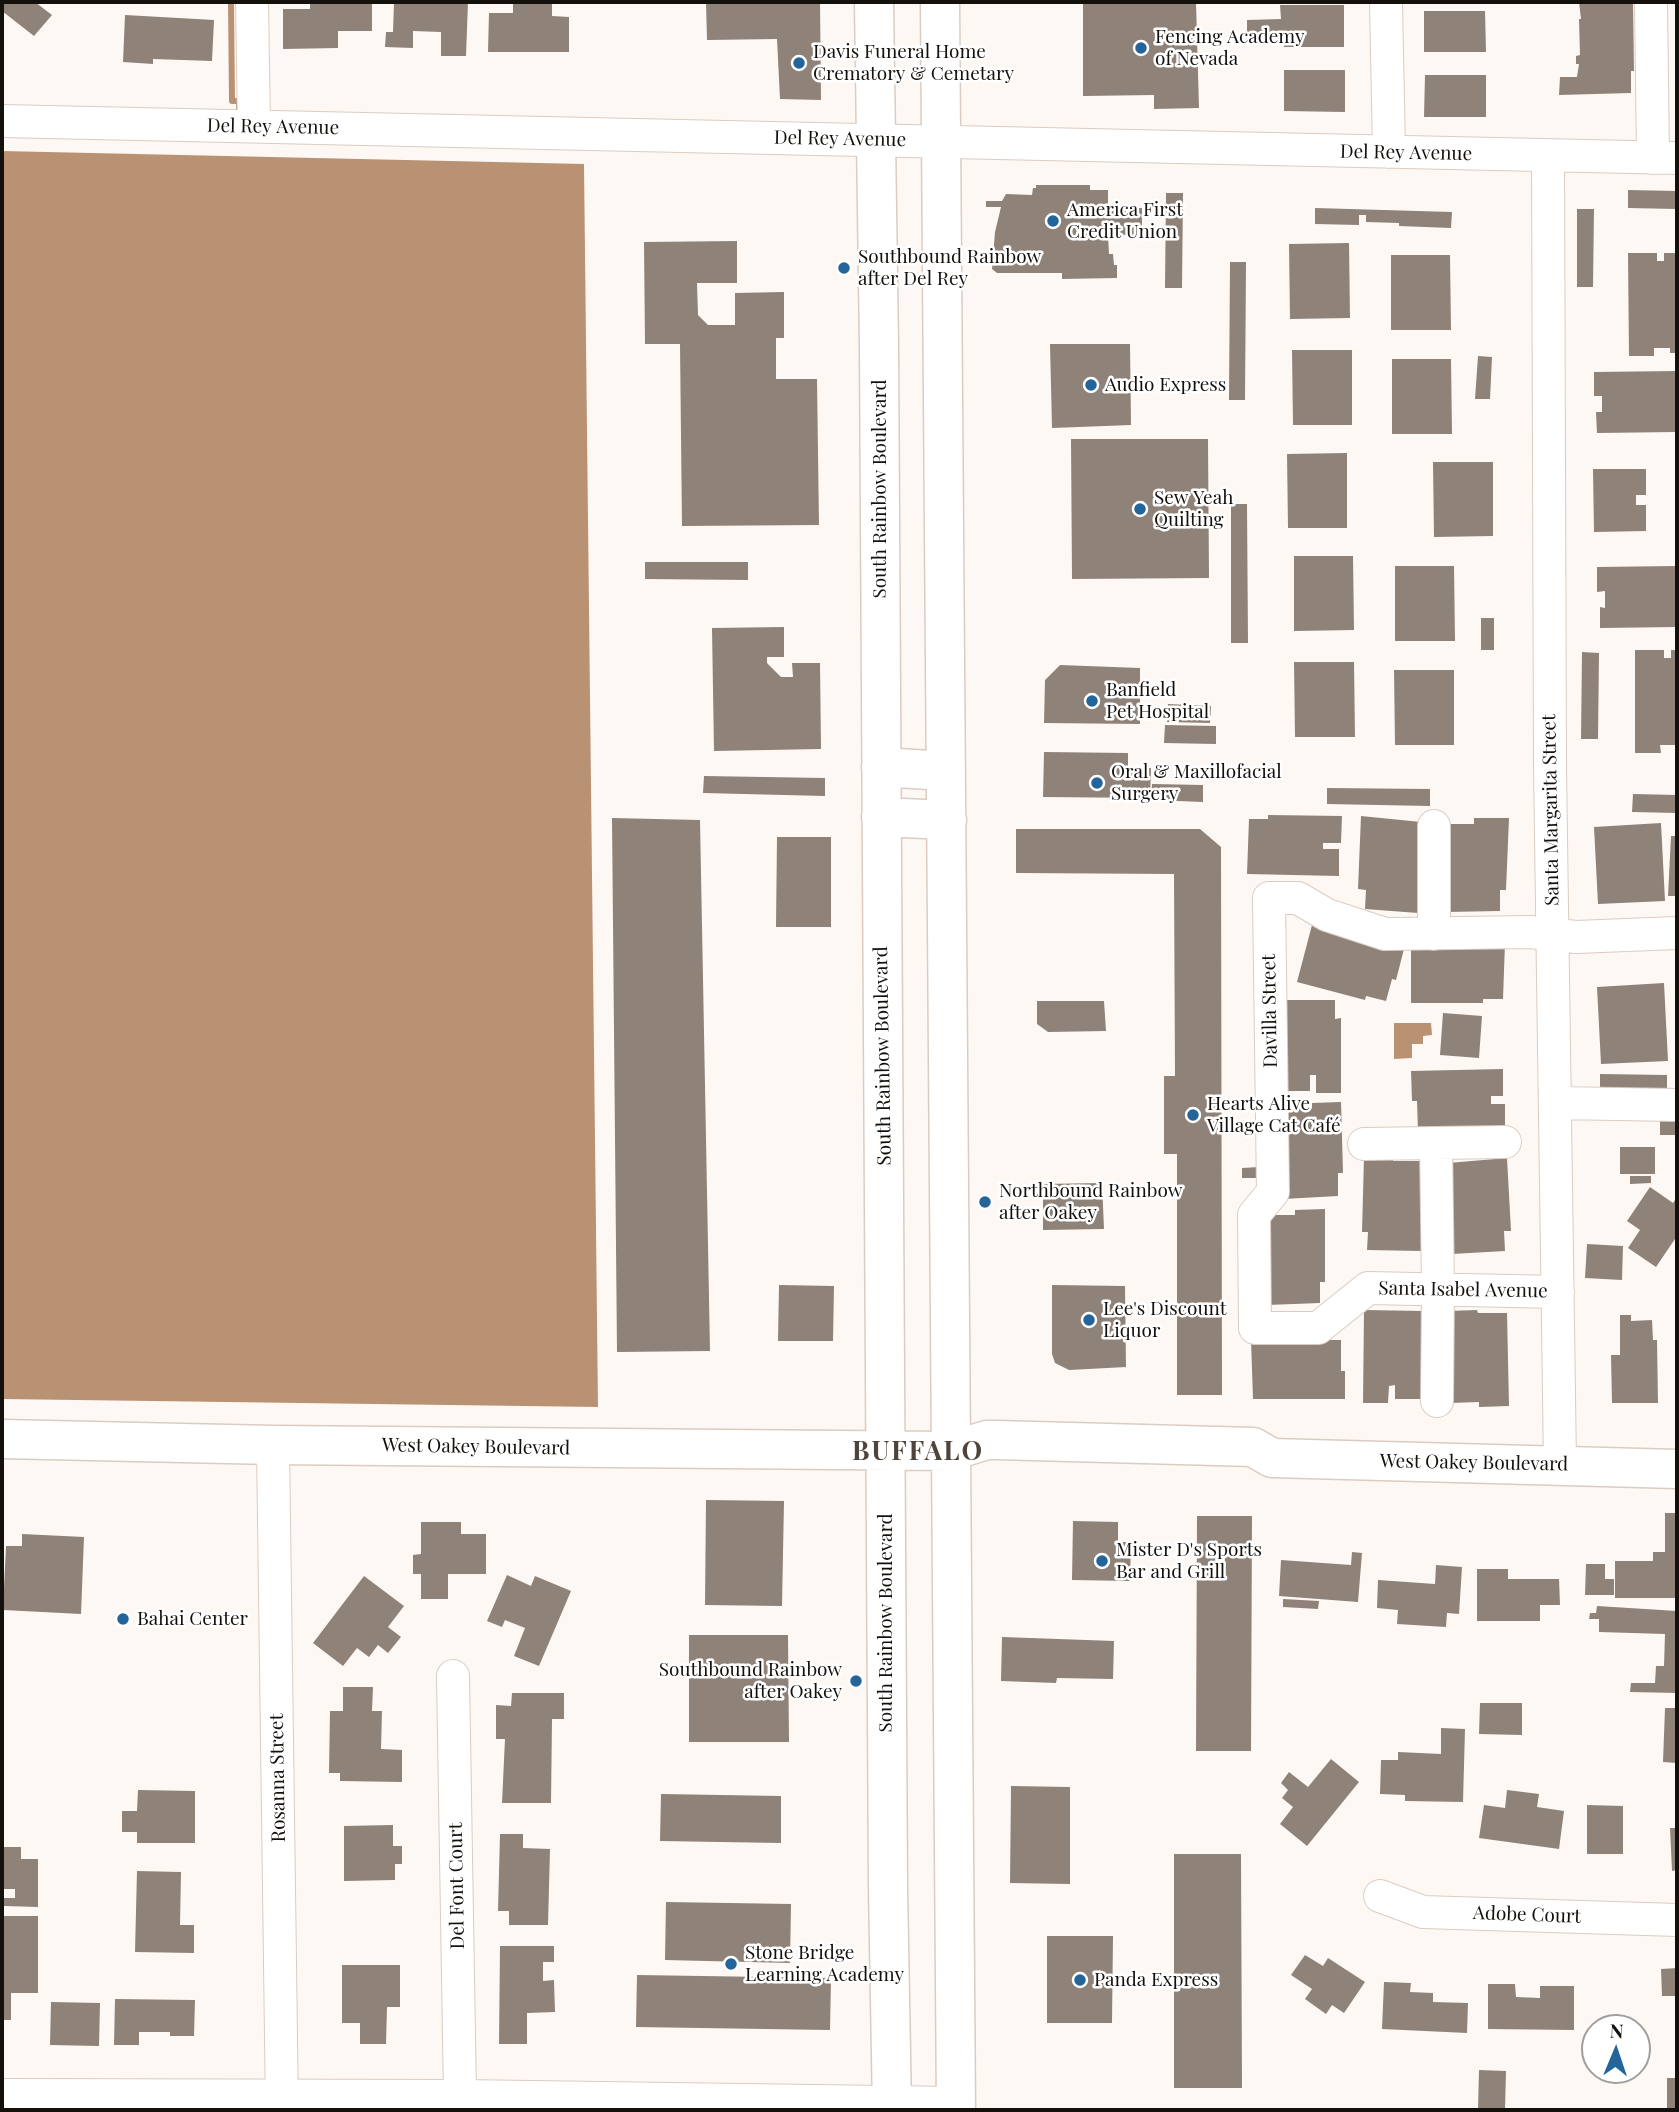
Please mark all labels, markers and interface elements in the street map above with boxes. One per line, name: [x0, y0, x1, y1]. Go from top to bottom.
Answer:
place label: Fencing Academy of Nevada: [1155, 26, 1305, 70]
marker: Fencing Academy of Nevada: [1133, 40, 1149, 56]
place label: Davis Funeral Home Crematory & Cemetary: [813, 41, 1014, 85]
marker: Davis Funeral Home Crematory & Cemetary: [791, 55, 807, 71]
street label: Del Rey Avenue: [207, 114, 339, 140]
street label: Del Rey Avenue: [774, 126, 906, 152]
street label: Del Rey Avenue: [1340, 140, 1472, 166]
place label: America First Credit Union: [1067, 199, 1183, 243]
marker: America First Credit Union: [1045, 213, 1061, 229]
place label: Southbound Rainbow after Del Rey: [858, 246, 1041, 290]
marker: Southbound Rainbow after Del Rey: [836, 260, 852, 276]
place label: Audio Express: [1105, 374, 1226, 396]
marker: Audio Express: [1083, 377, 1099, 393]
street label: South Rainbow Boulevard: [869, 379, 891, 599]
place label: Sew Yeah Quilting: [1154, 487, 1233, 531]
marker: Sew Yeah Quilting: [1132, 501, 1148, 517]
place label: Banfield Pet Hospital: [1106, 679, 1209, 723]
marker: Banfield Pet Hospital: [1084, 693, 1100, 709]
street label: Santa Margarita Street: [1538, 714, 1564, 906]
place label: Oral & Maxillofacial Surgery: [1111, 761, 1282, 805]
marker: Oral & Maxillofacial Surgery: [1089, 775, 1105, 791]
street label: South Rainbow Boulevard: [870, 946, 896, 1166]
street label: Davilla Street: [1258, 954, 1282, 1068]
place label: Hearts Alive Village Cat Café: [1207, 1093, 1341, 1137]
marker: Hearts Alive Village Cat Café: [1185, 1107, 1201, 1123]
place label: Northbound Rainbow after Oakey: [999, 1180, 1182, 1224]
marker: Northbound Rainbow after Oakey: [977, 1194, 993, 1210]
street label: Santa Isabel Avenue: [1378, 1277, 1548, 1303]
place label: Lee's Discount Liquor: [1103, 1298, 1227, 1342]
marker: Lee's Discount Liquor: [1081, 1312, 1097, 1328]
street label: West Oakey Boulevard: [382, 1434, 570, 1460]
district label: BUFFALO: [853, 1436, 983, 1468]
street label: West Oakey Boulevard: [1380, 1450, 1568, 1476]
street label: South Rainbow Boulevard: [875, 1513, 897, 1733]
place label: Mister D's Sports Bar and Grill: [1116, 1539, 1262, 1583]
marker: Mister D's Sports Bar and Grill: [1094, 1553, 1110, 1569]
place label: Bahai Center: [137, 1608, 248, 1630]
marker: Bahai Center: [115, 1611, 131, 1627]
place label: Southbound Rainbow after Oakey: [659, 1659, 842, 1703]
marker: Southbound Rainbow after Oakey: [848, 1673, 864, 1689]
street label: Rosanna Street: [265, 1714, 291, 1842]
street label: Del Font Court: [444, 1822, 470, 1950]
street label: Adobe Court: [1473, 1902, 1581, 1928]
place label: Stone Bridge Learning Academy: [745, 1942, 904, 1986]
marker: Stone Bridge Learning Academy: [723, 1956, 739, 1972]
place label: Panda Express: [1094, 1969, 1218, 1991]
marker: Panda Express: [1072, 1972, 1088, 1988]
north arrow: [1581, 2014, 1651, 2084]
text: N: [1609, 2017, 1624, 2043]

